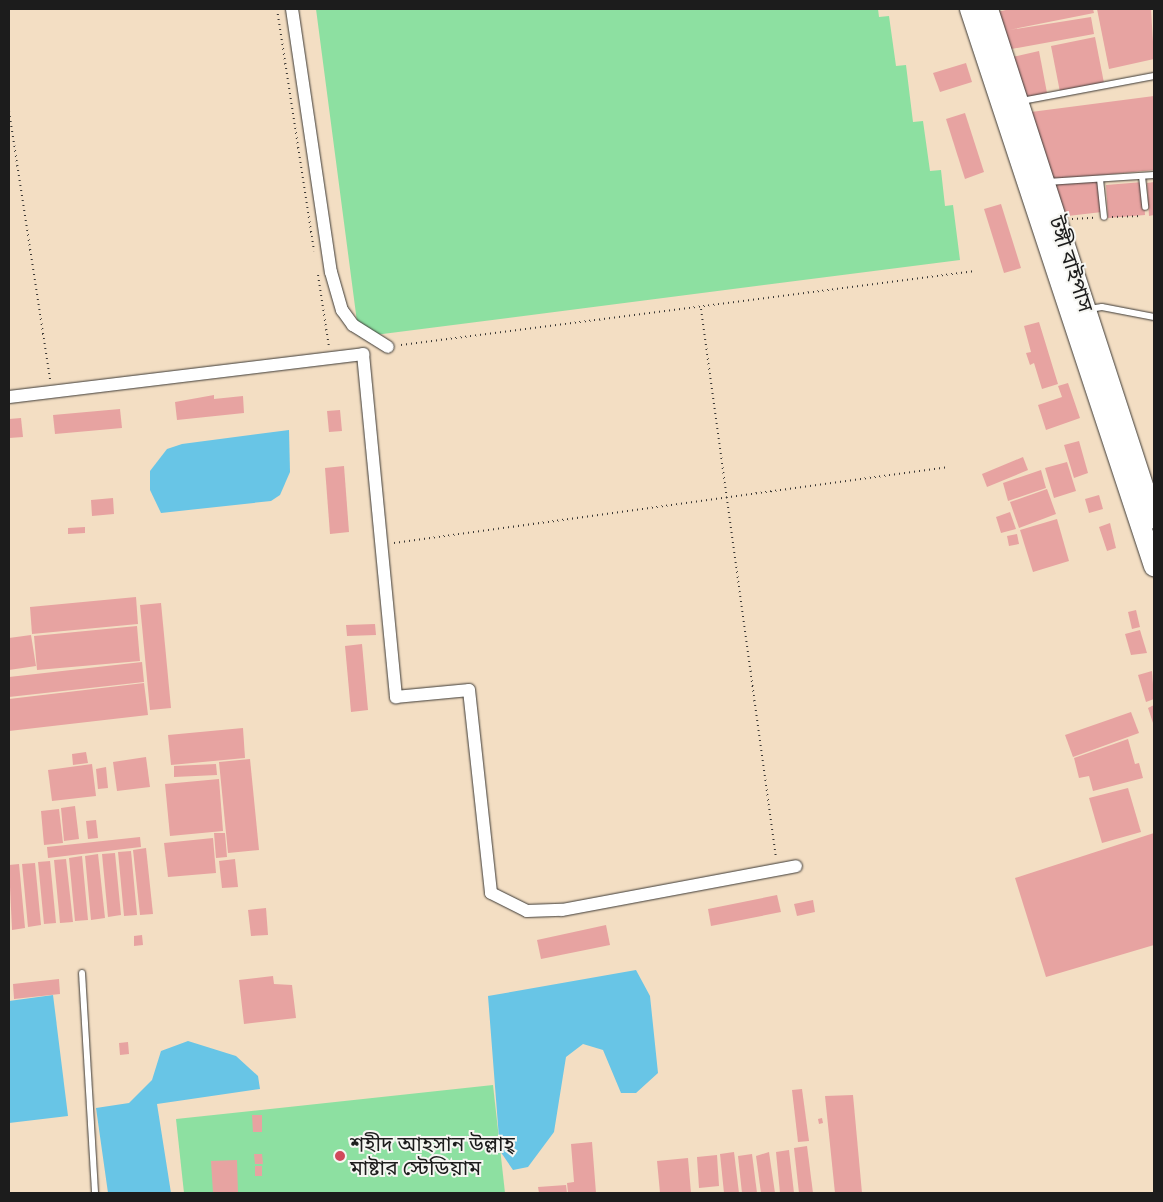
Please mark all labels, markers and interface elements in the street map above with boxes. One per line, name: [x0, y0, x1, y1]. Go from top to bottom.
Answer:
street label: টঙ্গী বাইপাস: [1044, 213, 1098, 315]
place label: শহীদ আহসান উল্লাহ্‌ মাষ্টার স্টেডিয়াম: [350, 1131, 515, 1181]
marker: শহীদ আহসান উল্লাহ্‌ মাষ্টার স্টেডিয়াম: [334, 1150, 346, 1162]

